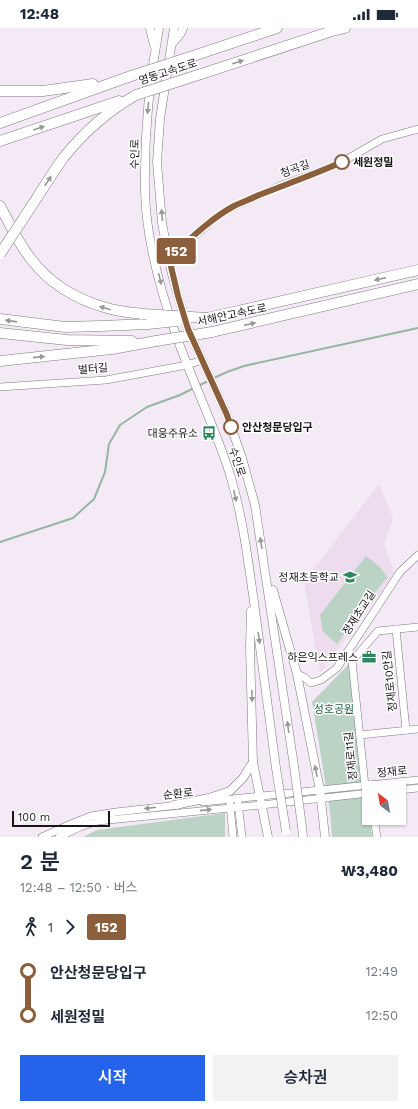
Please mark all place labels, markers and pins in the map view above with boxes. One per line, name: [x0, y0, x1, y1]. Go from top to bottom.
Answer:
marker: 세원정밀: [334, 154, 350, 170]
place label: 세원정밀: [353, 156, 393, 169]
marker: 안산청문당입구: [223, 419, 239, 435]
place label: 안산청문당입구: [242, 421, 313, 434]
bus stop icon: 대웅주유소: [201, 425, 217, 441]
place label: 대웅주유소: [147, 427, 198, 440]
school or university icon: 정재초등학교: [342, 569, 358, 585]
place label: 정재초등학교: [278, 571, 339, 584]
office icon: 하은익스프레스: [361, 649, 377, 665]
place label: 하은익스프레스: [287, 651, 358, 664]

